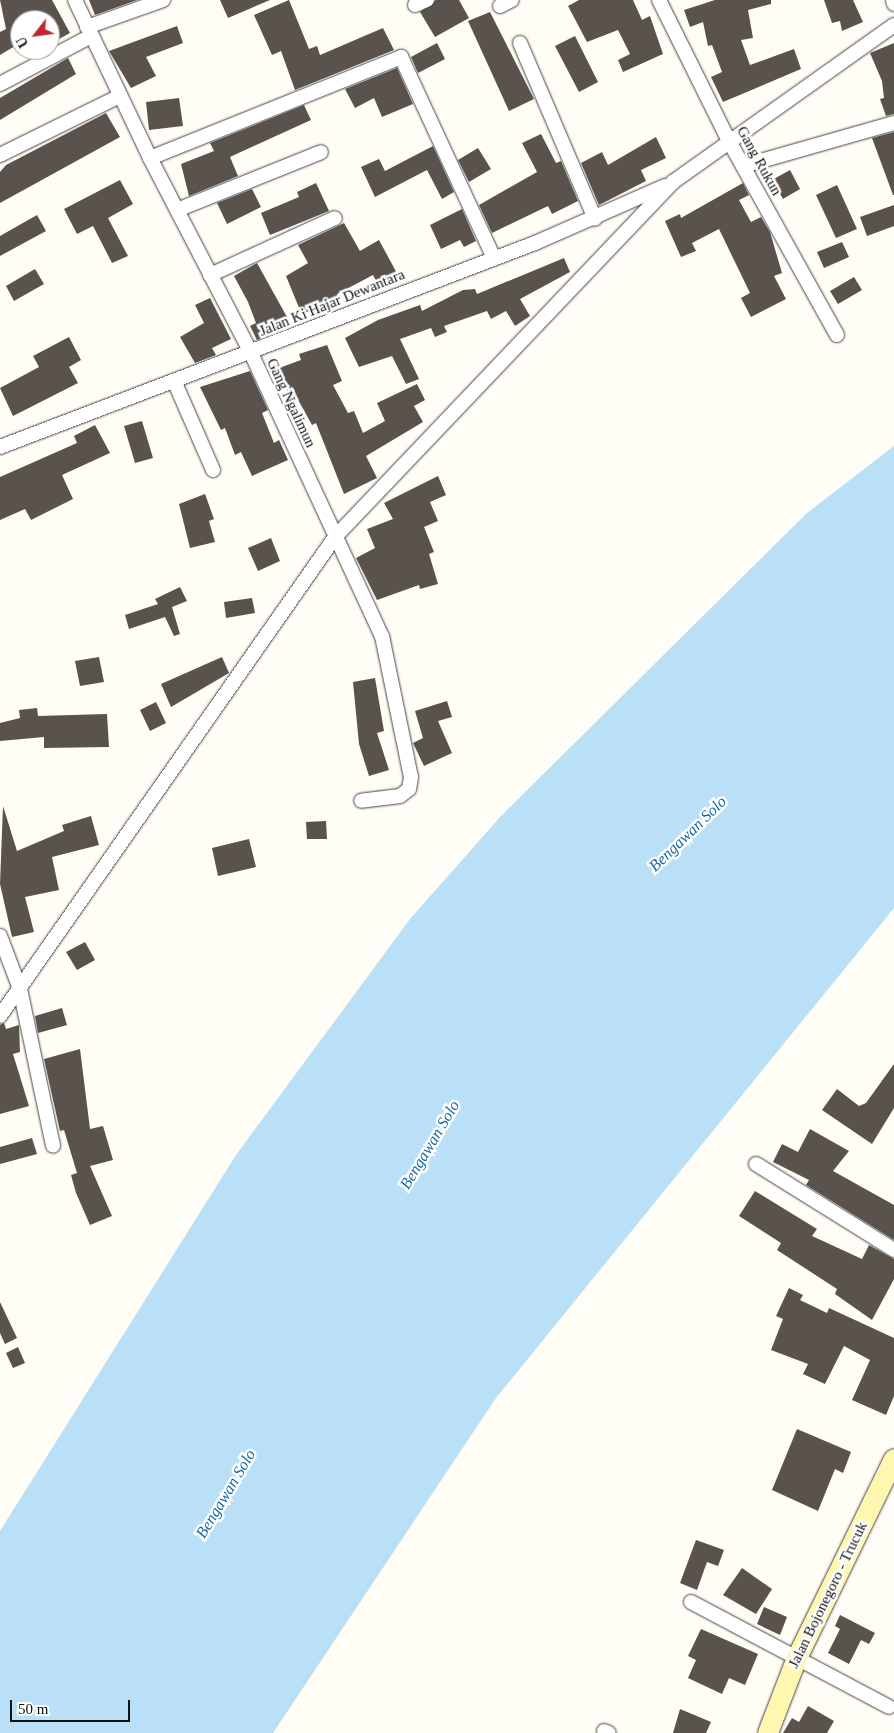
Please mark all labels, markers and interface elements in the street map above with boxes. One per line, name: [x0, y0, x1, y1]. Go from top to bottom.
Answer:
north arrow: [10, 10, 60, 60]
text: U: [13, 34, 31, 50]
street label: Gang Rukun: [733, 123, 785, 199]
street label: Jalan Ki Hajar Dewantara: [257, 266, 407, 340]
street label: Gang Ngalimun: [263, 356, 319, 450]
water label: Bengawan Solo: [645, 792, 731, 876]
water label: Bengawan Solo: [396, 1097, 464, 1193]
water label: Bengawan Solo: [192, 1446, 260, 1542]
street label: Jalan Bojonegoro - Trucuk: [785, 1519, 871, 1671]
scale bar: [12, 1690, 132, 1722]
text: 50 m: [18, 1701, 48, 1717]

